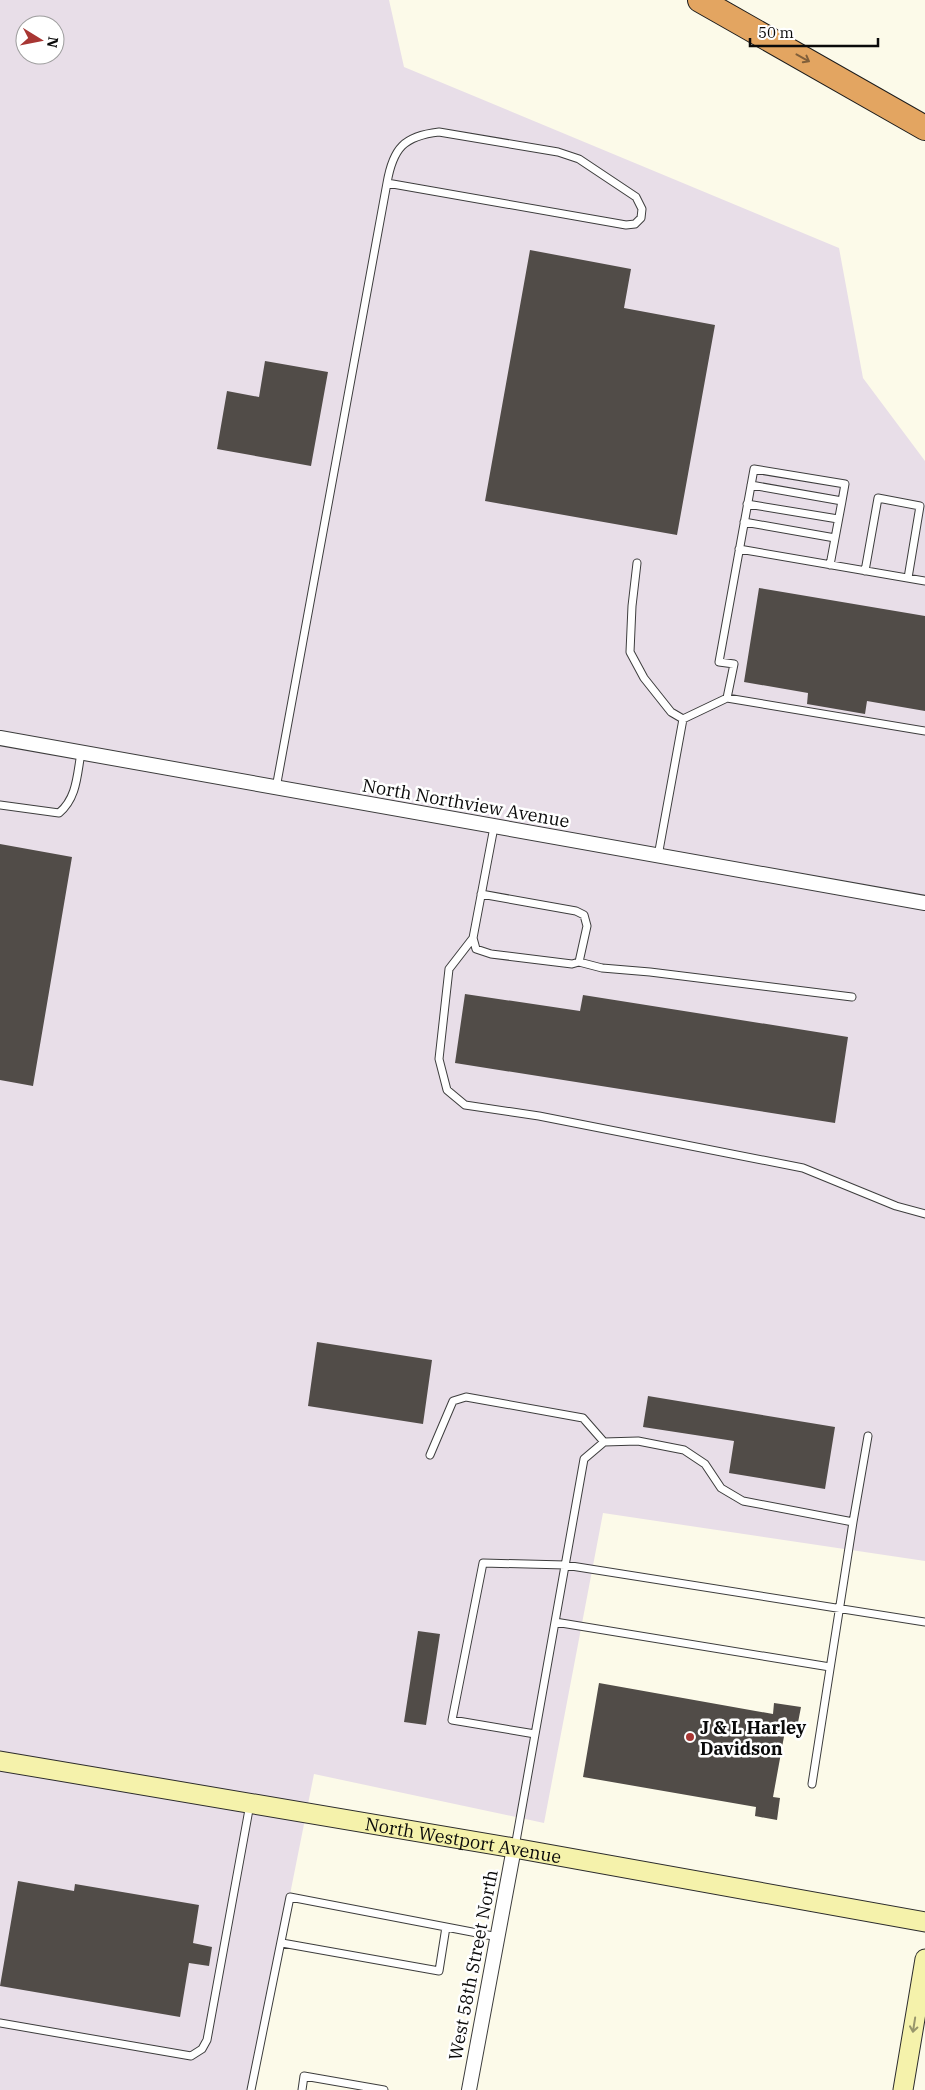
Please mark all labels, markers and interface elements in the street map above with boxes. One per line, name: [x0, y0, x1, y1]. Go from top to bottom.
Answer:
north arrow: [15, 15, 65, 65]
scale bar: [750, 15, 878, 47]
text: 50 m: [758, 23, 794, 42]
text: N: [43, 35, 63, 49]
one-way arrow: [796, 54, 810, 64]
street label: North Northview Avenue: [361, 773, 571, 833]
place label: J & L Harley Davidson: [700, 1716, 807, 1760]
marker: J & L Harley Davidson: [684, 1731, 696, 1743]
street label: North Westport Avenue: [364, 1812, 563, 1868]
street label: West 58th Street North: [443, 1868, 503, 2062]
one-way arrow: [909, 2016, 919, 2032]

